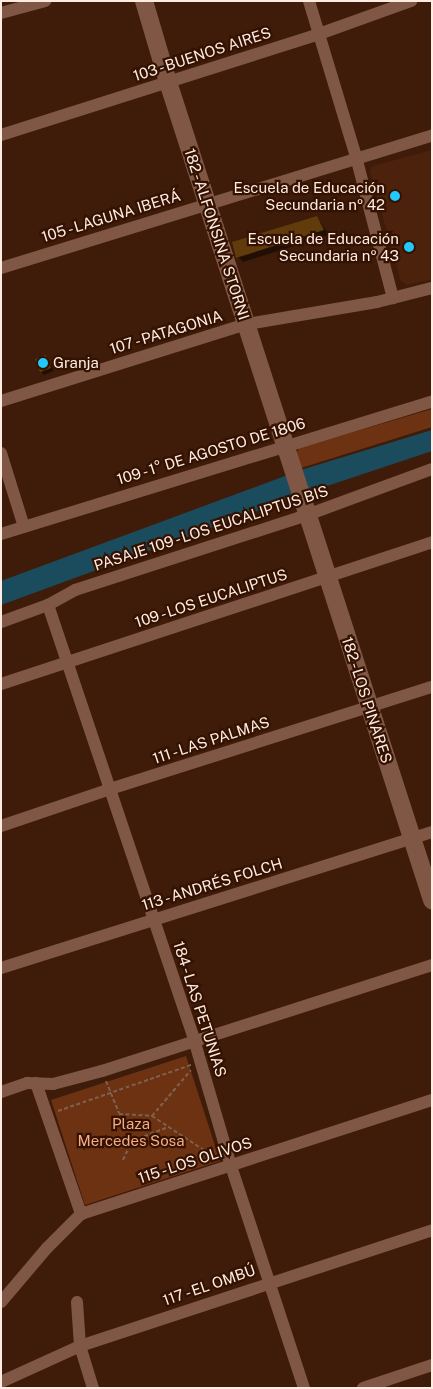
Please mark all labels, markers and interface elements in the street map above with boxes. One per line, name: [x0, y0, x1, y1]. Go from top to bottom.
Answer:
street label: 103 - BUENOS AIRES: [129, 23, 275, 85]
street label: 182 - ALFONSINA STORNI: [180, 144, 254, 324]
place label: Escuela de Educación Secundaria nº 42: [233, 178, 385, 213]
street label: 105 - LAGUNA IBERÁ: [37, 186, 185, 246]
marker: Escuela de Educación Secundaria nº 42: [389, 190, 401, 202]
place label: Escuela de Educación Secundaria nº 43: [247, 229, 399, 264]
marker: Escuela de Educación Secundaria nº 43: [403, 241, 415, 253]
street label: 107 - PATAGONIA: [106, 306, 226, 358]
place label: Granja: [53, 354, 99, 372]
marker: Granja: [37, 357, 49, 369]
street label: 109 - 1° DE AGOSTO DE 1806: [113, 413, 309, 489]
street label: PASAJE 109 - LOS EUCALIPTUS BIS: [90, 481, 332, 575]
street label: 109 - LOS EUCALIPTUS: [131, 564, 291, 632]
street label: 182 - LOS PINARES: [337, 633, 397, 767]
street label: 111 - LAS PALMAS: [148, 712, 274, 768]
street label: 113 - ANDRÉS FOLCH: [138, 853, 286, 915]
street label: 184 - LAS PETUNIAS: [169, 937, 231, 1081]
park label: Plaza Mercedes Sosa: [77, 1114, 185, 1149]
street label: 115 - LOS OLIVOS: [134, 1133, 256, 1187]
street label: 117 - EL OMBÚ: [158, 1260, 260, 1310]

